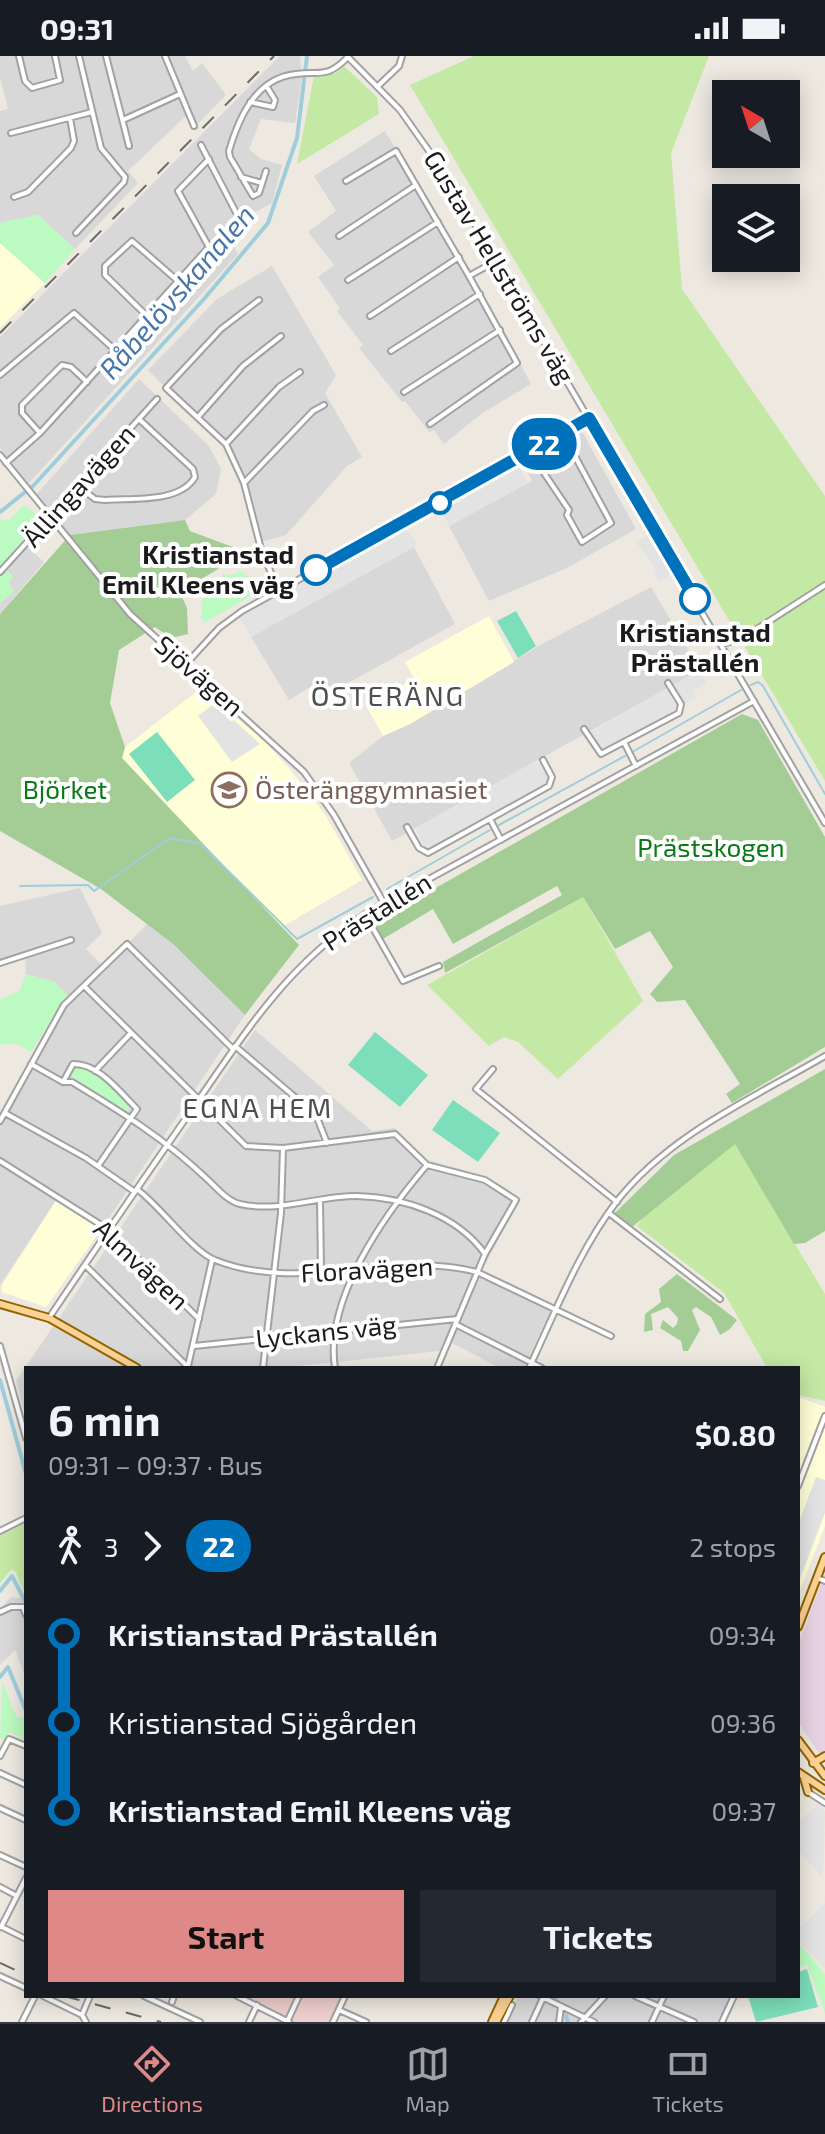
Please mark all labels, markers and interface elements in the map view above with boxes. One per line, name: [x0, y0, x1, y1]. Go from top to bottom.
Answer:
text: 09:31: [40, 10, 114, 46]
north arrow: [712, 80, 800, 168]
map controls: [712, 80, 800, 272]
street label: Gustav Hellströms väg: [419, 144, 582, 388]
button: layers: [712, 184, 800, 272]
water label: Råbelövskanalen: [91, 197, 261, 385]
street label: Ällingavägen: [15, 418, 141, 552]
line badge: 22: [508, 418, 580, 470]
text: 22: [528, 427, 560, 461]
unlabelled marker: [429, 492, 451, 514]
place label: Kristianstad Emil Kleens väg: [102, 538, 294, 599]
marker: Kristianstad Emil Kleens väg: [301, 555, 331, 585]
marker: Kristianstad Prästallén: [680, 584, 710, 614]
place label: Kristianstad Prästallén: [619, 616, 771, 677]
street label: Sjövägen: [149, 628, 251, 722]
district label: ÖSTERÄNG: [311, 678, 465, 712]
school or university icon: Österänggymnasiet: [210, 771, 248, 809]
park label: Björket: [23, 773, 107, 804]
place label: Österänggymnasiet: [255, 773, 488, 804]
park label: Prästskogen: [637, 831, 785, 862]
street label: Prästallén: [316, 865, 436, 956]
district label: EGNA HEM: [183, 1090, 333, 1124]
street label: Almvägen: [88, 1212, 196, 1316]
street label: Floravägen: [300, 1250, 434, 1287]
street label: Lyckans väg: [254, 1308, 398, 1353]
text: 6 min: [48, 1392, 161, 1445]
text: $0.80: [695, 1416, 776, 1452]
text: 09:31 – 09:37 · Bus: [48, 1449, 263, 1480]
icon: walk: [48, 1524, 92, 1568]
icon: forward: [130, 1524, 174, 1568]
text: 22: [202, 1529, 235, 1563]
text: 3: [104, 1531, 118, 1562]
text: 2 stops: [689, 1531, 776, 1562]
text: Kristianstad Prästallén: [108, 1616, 438, 1652]
text: 09:34: [709, 1619, 776, 1650]
text: Kristianstad Sjögården: [108, 1704, 417, 1740]
text: 09:36: [710, 1707, 776, 1738]
text: Kristianstad Emil Kleens väg: [108, 1792, 511, 1828]
text: 09:37: [712, 1795, 776, 1826]
button: Start: [48, 1890, 404, 1982]
button: Tickets: [420, 1890, 776, 1982]
tab: Directions: [101, 2042, 203, 2116]
tab: Map: [406, 2042, 450, 2116]
tab: Tickets: [652, 2042, 724, 2116]

